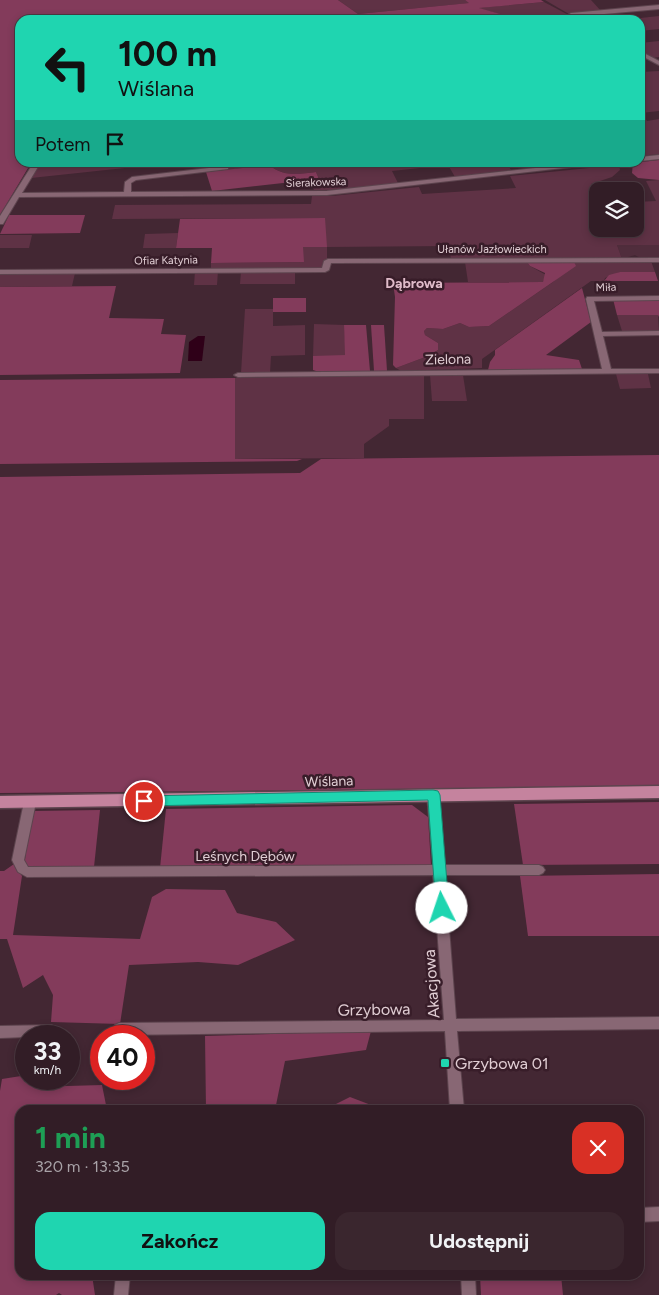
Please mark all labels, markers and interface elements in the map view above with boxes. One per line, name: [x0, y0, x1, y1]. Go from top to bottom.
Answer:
text: 100 m: [118, 33, 217, 75]
icon: left: [35, 35, 100, 100]
text: Wiślana: [118, 75, 194, 102]
icon: arrive: [101, 130, 129, 158]
text: Potem: [35, 133, 91, 156]
street label: Sierakowska: [285, 175, 347, 190]
map controls: [589, 182, 644, 237]
button: layers: [589, 182, 644, 237]
street label: Ułanów Jazłowieckich: [437, 243, 547, 256]
street label: Ofiar Katynia: [134, 253, 198, 268]
district label: Dąbrowa: [385, 275, 443, 292]
street label: Miła: [596, 281, 617, 294]
street label: Zielona: [425, 351, 471, 368]
street label: Wiślana: [305, 772, 354, 791]
pin: [123, 780, 165, 822]
icon: arrive: [130, 787, 158, 815]
street label: Leśnych Dębów: [195, 848, 295, 865]
position arrow: [415, 881, 467, 933]
street label: Akacjowa: [420, 949, 443, 1019]
street label: Grzybowa: [337, 999, 411, 1020]
speed limit sign: 40: [90, 1025, 155, 1090]
text: 33: [34, 1036, 61, 1066]
place label: Grzybowa 01: [455, 1054, 549, 1073]
marker: Grzybowa 01: [439, 1057, 451, 1069]
text: km/h: [34, 1063, 61, 1077]
text: 1 min: [35, 1119, 106, 1156]
button: close: [572, 1122, 624, 1174]
text: 320 m · 13:35: [35, 1157, 130, 1176]
button: Zakończ: [35, 1212, 325, 1270]
button: Udostępnij: [335, 1212, 624, 1270]

